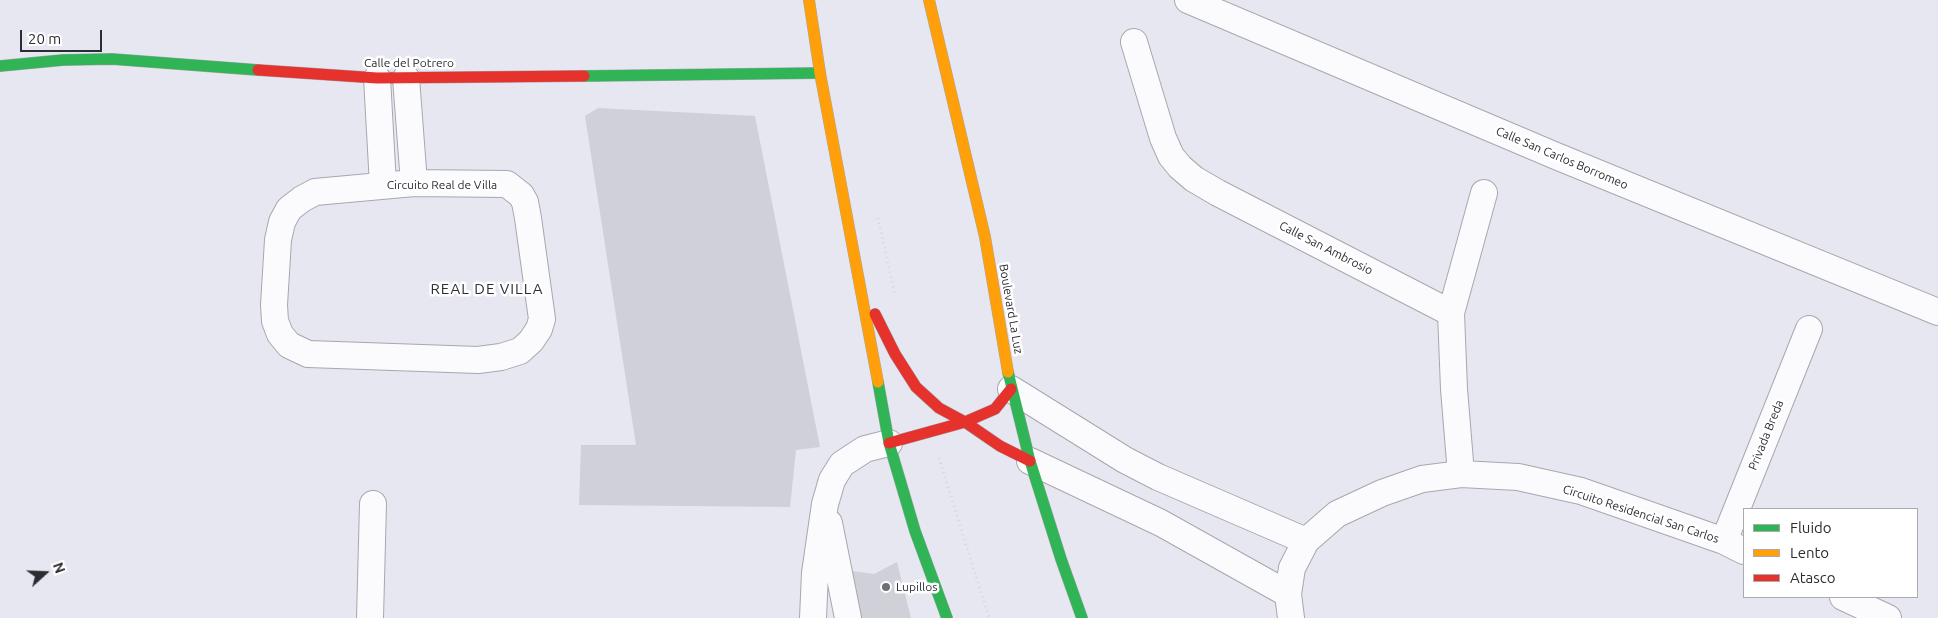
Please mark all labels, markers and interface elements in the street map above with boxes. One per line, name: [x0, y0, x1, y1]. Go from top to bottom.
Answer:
scale bar: [22, 20, 105, 52]
text: 20 m: [28, 30, 61, 47]
street label: Calle del Potrero: [364, 56, 454, 70]
street label: Calle San Carlos Borromeo: [1494, 124, 1630, 192]
street label: Circuito Real de Villa: [387, 178, 497, 192]
street label: Calle San Ambrosio: [1277, 218, 1375, 278]
street label: Boulevard La Luz: [996, 263, 1026, 355]
district label: REAL DE VILLA: [429, 280, 545, 298]
street label: Privada Breda: [1745, 398, 1787, 472]
street label: Circuito Residencial San Carlos: [1561, 482, 1721, 546]
legend: [1743, 508, 1918, 598]
text: Fluido: [1790, 519, 1832, 536]
text: Lento: [1790, 544, 1829, 561]
north arrow: [20, 548, 70, 598]
text: N: [50, 560, 68, 576]
text: Atasco: [1790, 569, 1836, 586]
place label: Lupillos: [896, 580, 937, 594]
marker: Lupillos: [880, 581, 892, 593]

